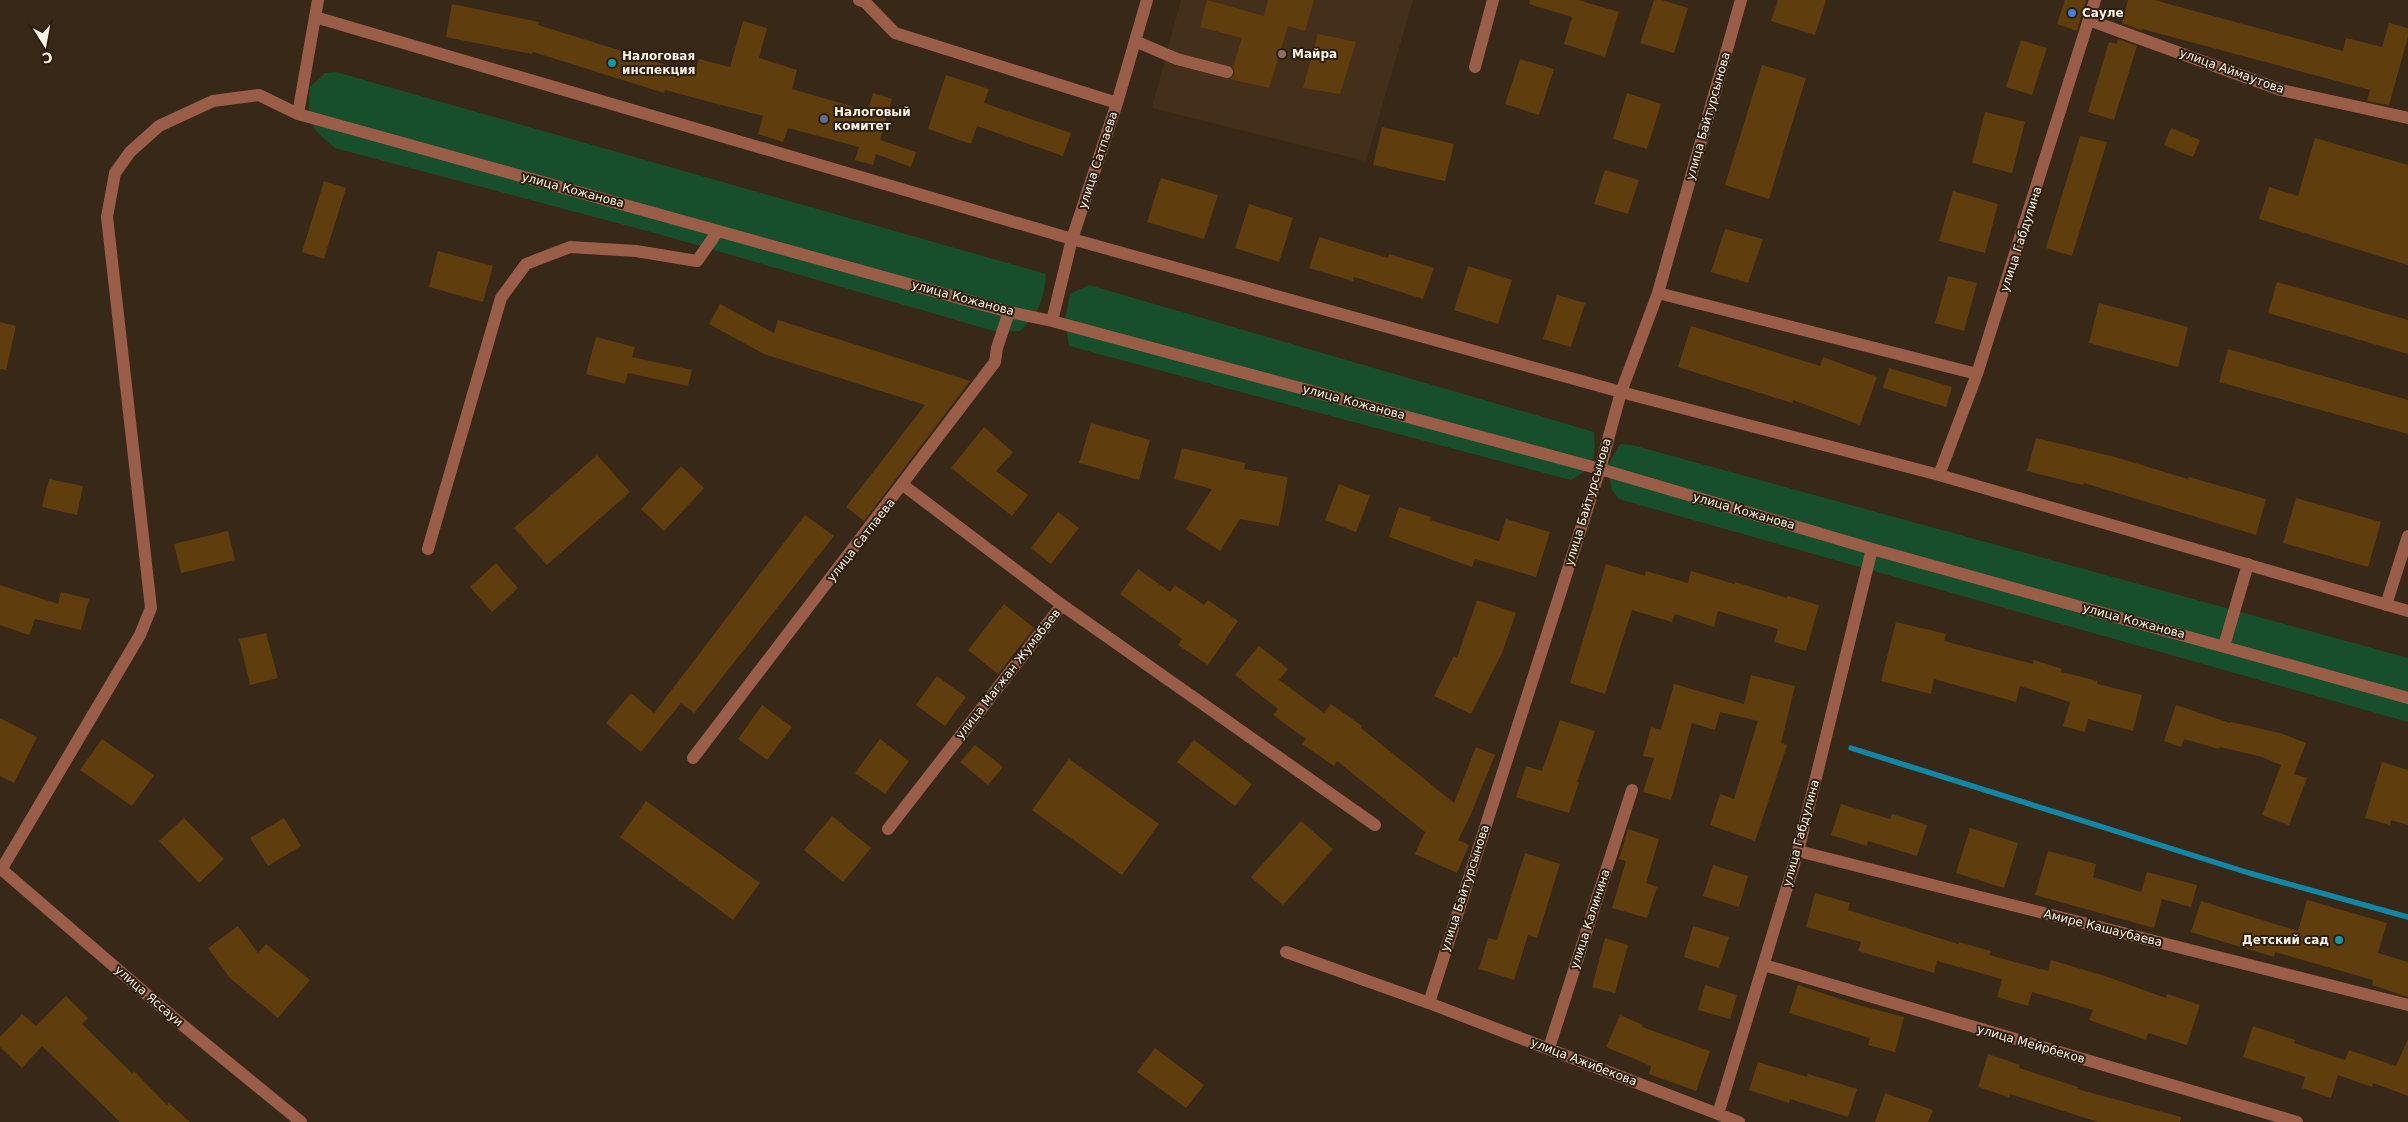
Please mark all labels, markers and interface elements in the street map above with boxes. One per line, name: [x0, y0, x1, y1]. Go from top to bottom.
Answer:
place label: Сауле: [2082, 6, 2124, 20]
marker: Сауле: [2066, 7, 2078, 19]
north arrow: [20, 20, 70, 70]
street label: улица Аймаутова: [2178, 46, 2286, 96]
place label: Майра: [1292, 47, 1337, 61]
marker: Майра: [1276, 48, 1288, 60]
text: С: [41, 49, 54, 67]
place label: Налоговая инспекция: [622, 49, 695, 77]
street label: улица Байтурсынова: [1683, 50, 1733, 182]
marker: Налоговая инспекция: [606, 57, 618, 69]
place label: Налоговый комитет: [834, 105, 911, 133]
street label: улица Сатпаева: [1076, 110, 1120, 210]
marker: Налоговый комитет: [818, 113, 830, 125]
street label: улица Кожанова: [520, 170, 626, 210]
street label: улица Габдулина: [1997, 185, 2045, 293]
street label: улица Кожанова: [910, 278, 1016, 318]
street label: улица Кожанова: [1301, 382, 1407, 422]
street label: улица Байтурсынова: [1562, 437, 1614, 567]
street label: улица Кожанова: [1691, 490, 1797, 532]
street label: улица Сатпаева: [824, 496, 898, 584]
street label: улица Кожанова: [2081, 601, 2187, 641]
street label: улица Магжан Жумабаев: [953, 606, 1063, 742]
street label: улица Габдулина: [1780, 778, 1822, 888]
street label: улица Байтурсынова: [1438, 823, 1492, 953]
street label: улица Калинина: [1567, 867, 1613, 971]
street label: Амире Кашаубаева: [2042, 906, 2164, 950]
place label: Детский сад: [2242, 933, 2329, 947]
marker: Детский сад: [2333, 934, 2345, 946]
street label: улица Яссауи: [112, 963, 186, 1029]
street label: улица Мейрбеков: [1975, 1022, 2087, 1066]
street label: улица Ажибекова: [1529, 1035, 1639, 1089]

